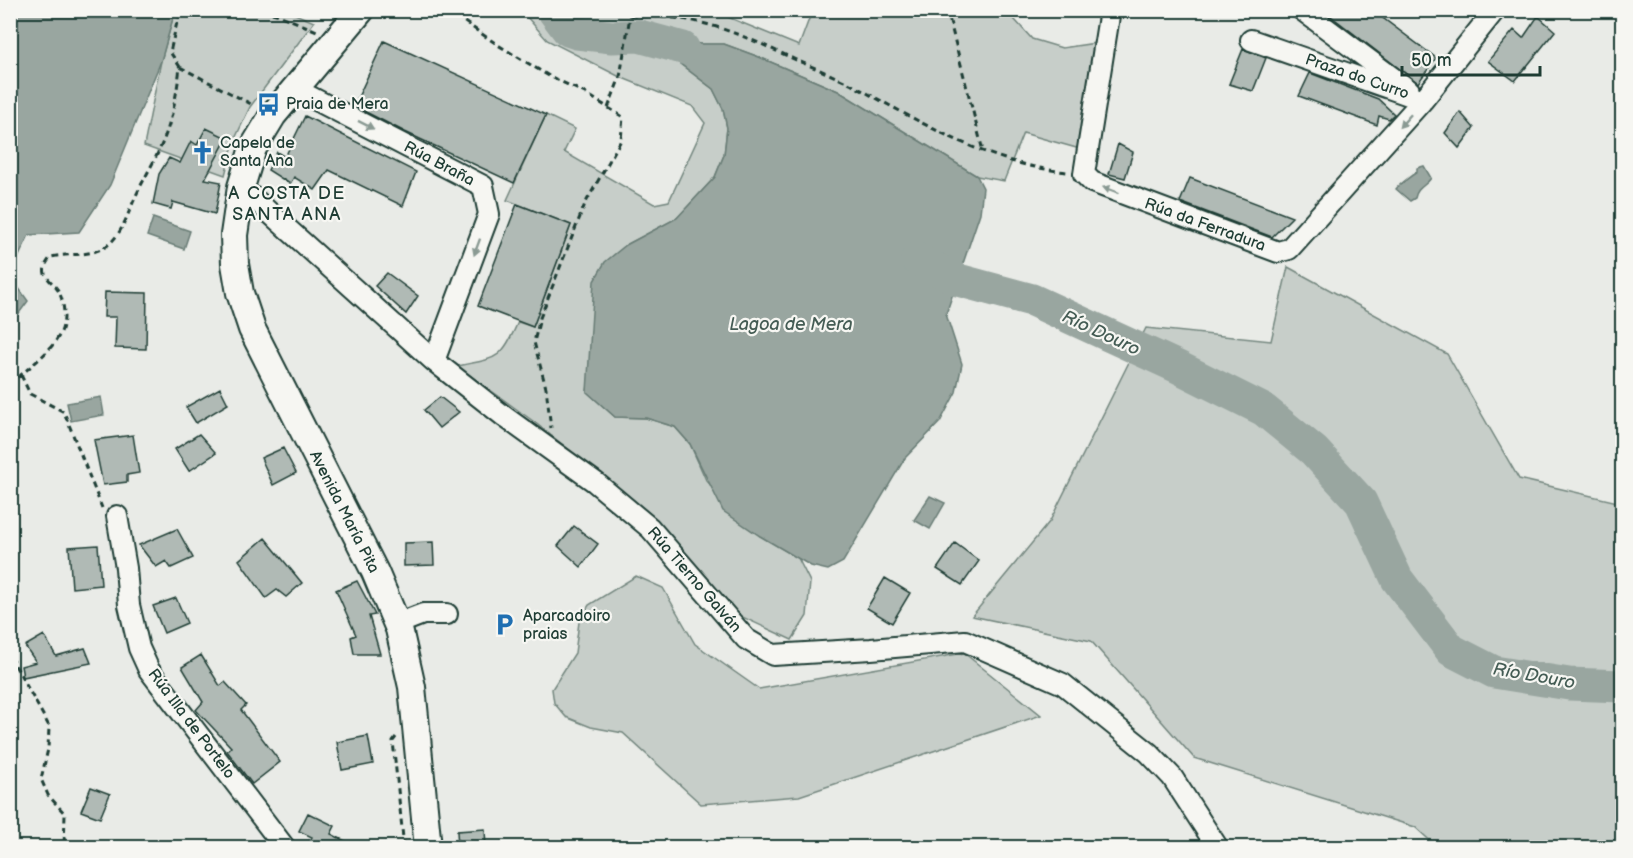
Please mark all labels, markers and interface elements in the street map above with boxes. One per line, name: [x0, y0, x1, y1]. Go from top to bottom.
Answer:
scale bar: [1402, 39, 1540, 77]
street label: Praza do Curro: [1303, 50, 1411, 104]
text: 50 m: [1411, 50, 1452, 71]
bus stop icon: Praia de Mera: [255, 91, 281, 117]
place label: Praia de Mera: [286, 95, 388, 114]
one-way arrow: [1399, 113, 1412, 128]
one-way arrow: [357, 121, 374, 130]
place label: Capela de Santa Ana: [220, 134, 295, 171]
street label: Rúa Braña: [400, 138, 478, 190]
church icon: Capela de Santa Ana: [189, 139, 215, 165]
district label: A COSTA DE SANTA ANA: [228, 183, 346, 225]
one-way arrow: [1102, 184, 1120, 194]
street label: Rúa da Ferradura: [1142, 194, 1268, 256]
one-way arrow: [471, 238, 481, 256]
water label: Río Douro: [1059, 306, 1143, 360]
water label: Lagoa de Mera: [729, 314, 853, 335]
street label: Avenida María Pita: [305, 448, 383, 576]
street label: Rúa Tierno Galván: [643, 523, 745, 637]
place label: Aparcadoiro praias: [523, 607, 611, 644]
parking icon: Aparcadoiro praias: [492, 612, 518, 638]
water label: Río Douro: [1491, 658, 1577, 694]
street label: Rúa Illa de Portelo: [143, 665, 239, 783]

